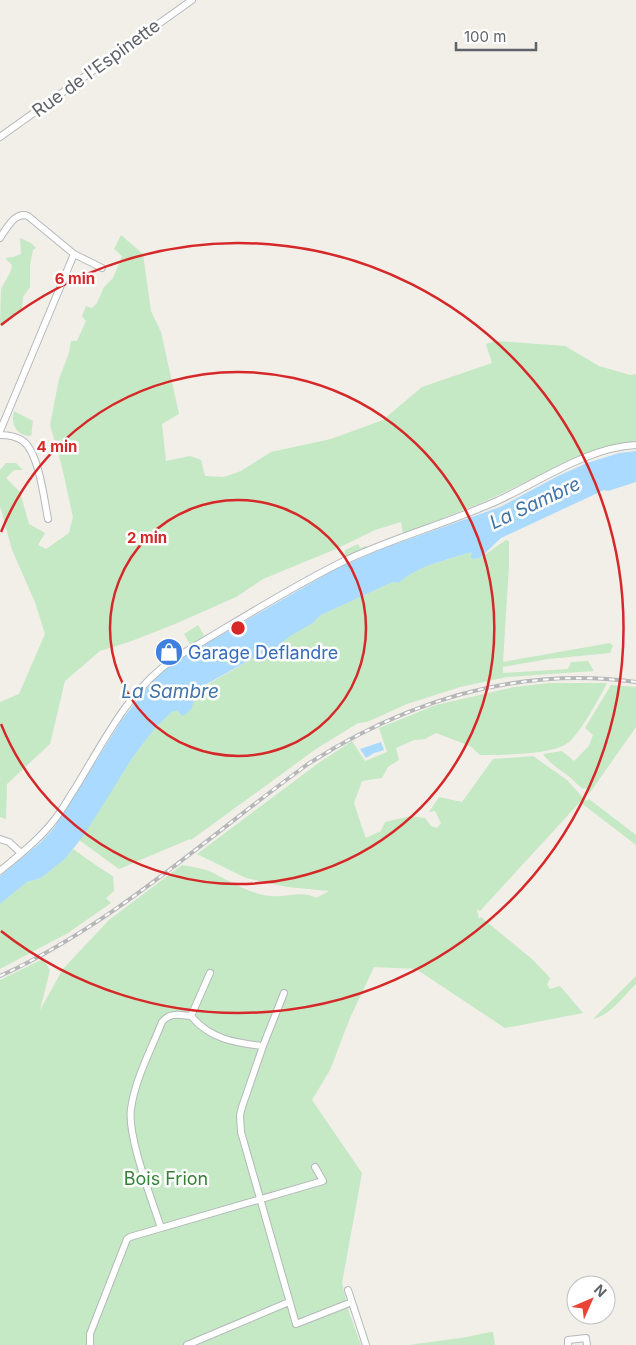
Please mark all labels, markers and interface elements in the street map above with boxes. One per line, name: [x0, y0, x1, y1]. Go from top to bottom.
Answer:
street label: Rue de l'Espinette: [28, 15, 164, 121]
scale bar: [456, 20, 536, 52]
text: 100 m: [464, 27, 506, 46]
text: 6 min: [55, 269, 95, 288]
text: 4 min: [37, 437, 77, 456]
water label: La Sambre: [486, 472, 584, 534]
text: 2 min: [127, 528, 167, 547]
centre of rings: [229, 619, 247, 637]
shop icon: Garage Deflandre: [154, 637, 184, 667]
place label: Garage Deflandre: [188, 642, 338, 663]
water label: La Sambre: [121, 680, 219, 703]
park label: Bois Frion: [124, 1168, 208, 1189]
north arrow: [566, 1275, 616, 1325]
text: N: [591, 1281, 610, 1300]

